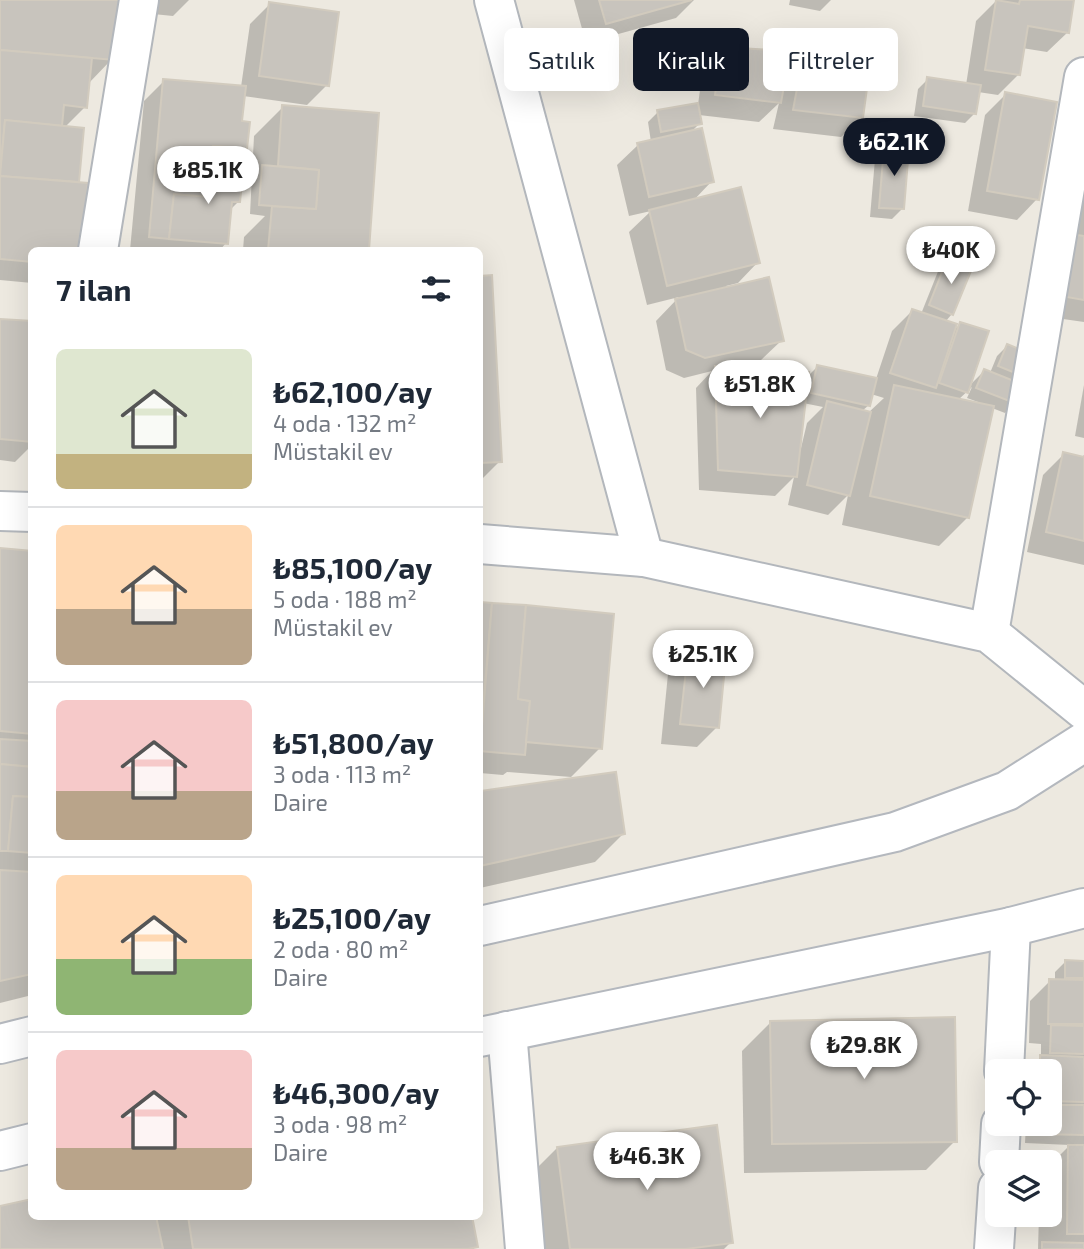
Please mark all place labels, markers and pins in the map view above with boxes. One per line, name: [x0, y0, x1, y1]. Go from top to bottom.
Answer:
pin: ₺62.1K: [837, 118, 951, 178]
pin: ₺85.1K: [151, 146, 265, 206]
pin: ₺40K: [910, 226, 992, 286]
pin: ₺51.8K: [703, 360, 817, 420]
pin: ₺25.1K: [646, 630, 760, 690]
pin: ₺29.8K: [807, 1021, 921, 1081]
pin: ₺46.3K: [590, 1132, 704, 1192]

